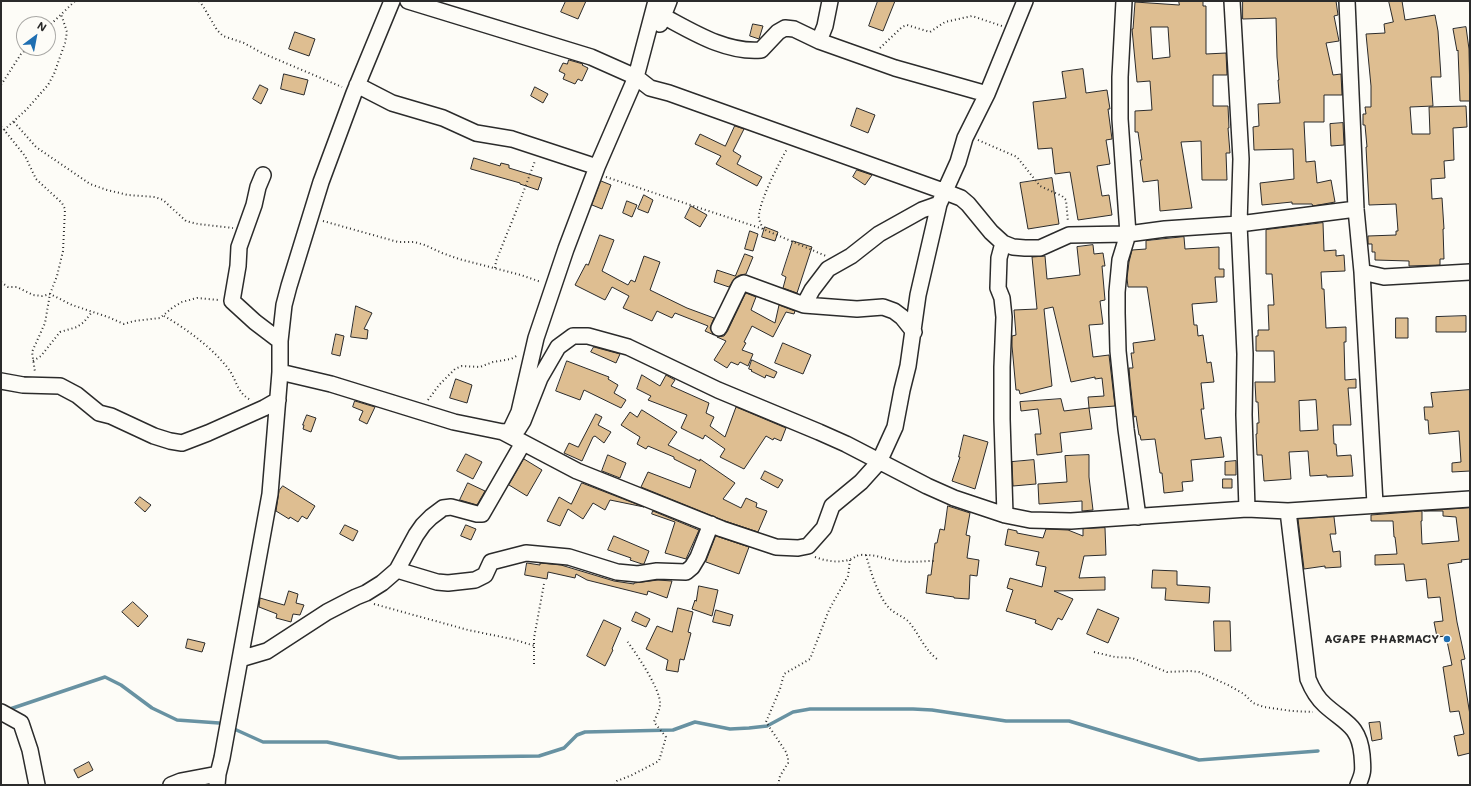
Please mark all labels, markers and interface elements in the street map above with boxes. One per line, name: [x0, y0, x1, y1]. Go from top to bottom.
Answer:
north arrow: [16, 16, 56, 56]
text: N: [35, 18, 50, 35]
place label: AGAPE PHARMACY: [1324, 632, 1439, 646]
marker: AGAPE PHARMACY: [1442, 634, 1452, 644]

